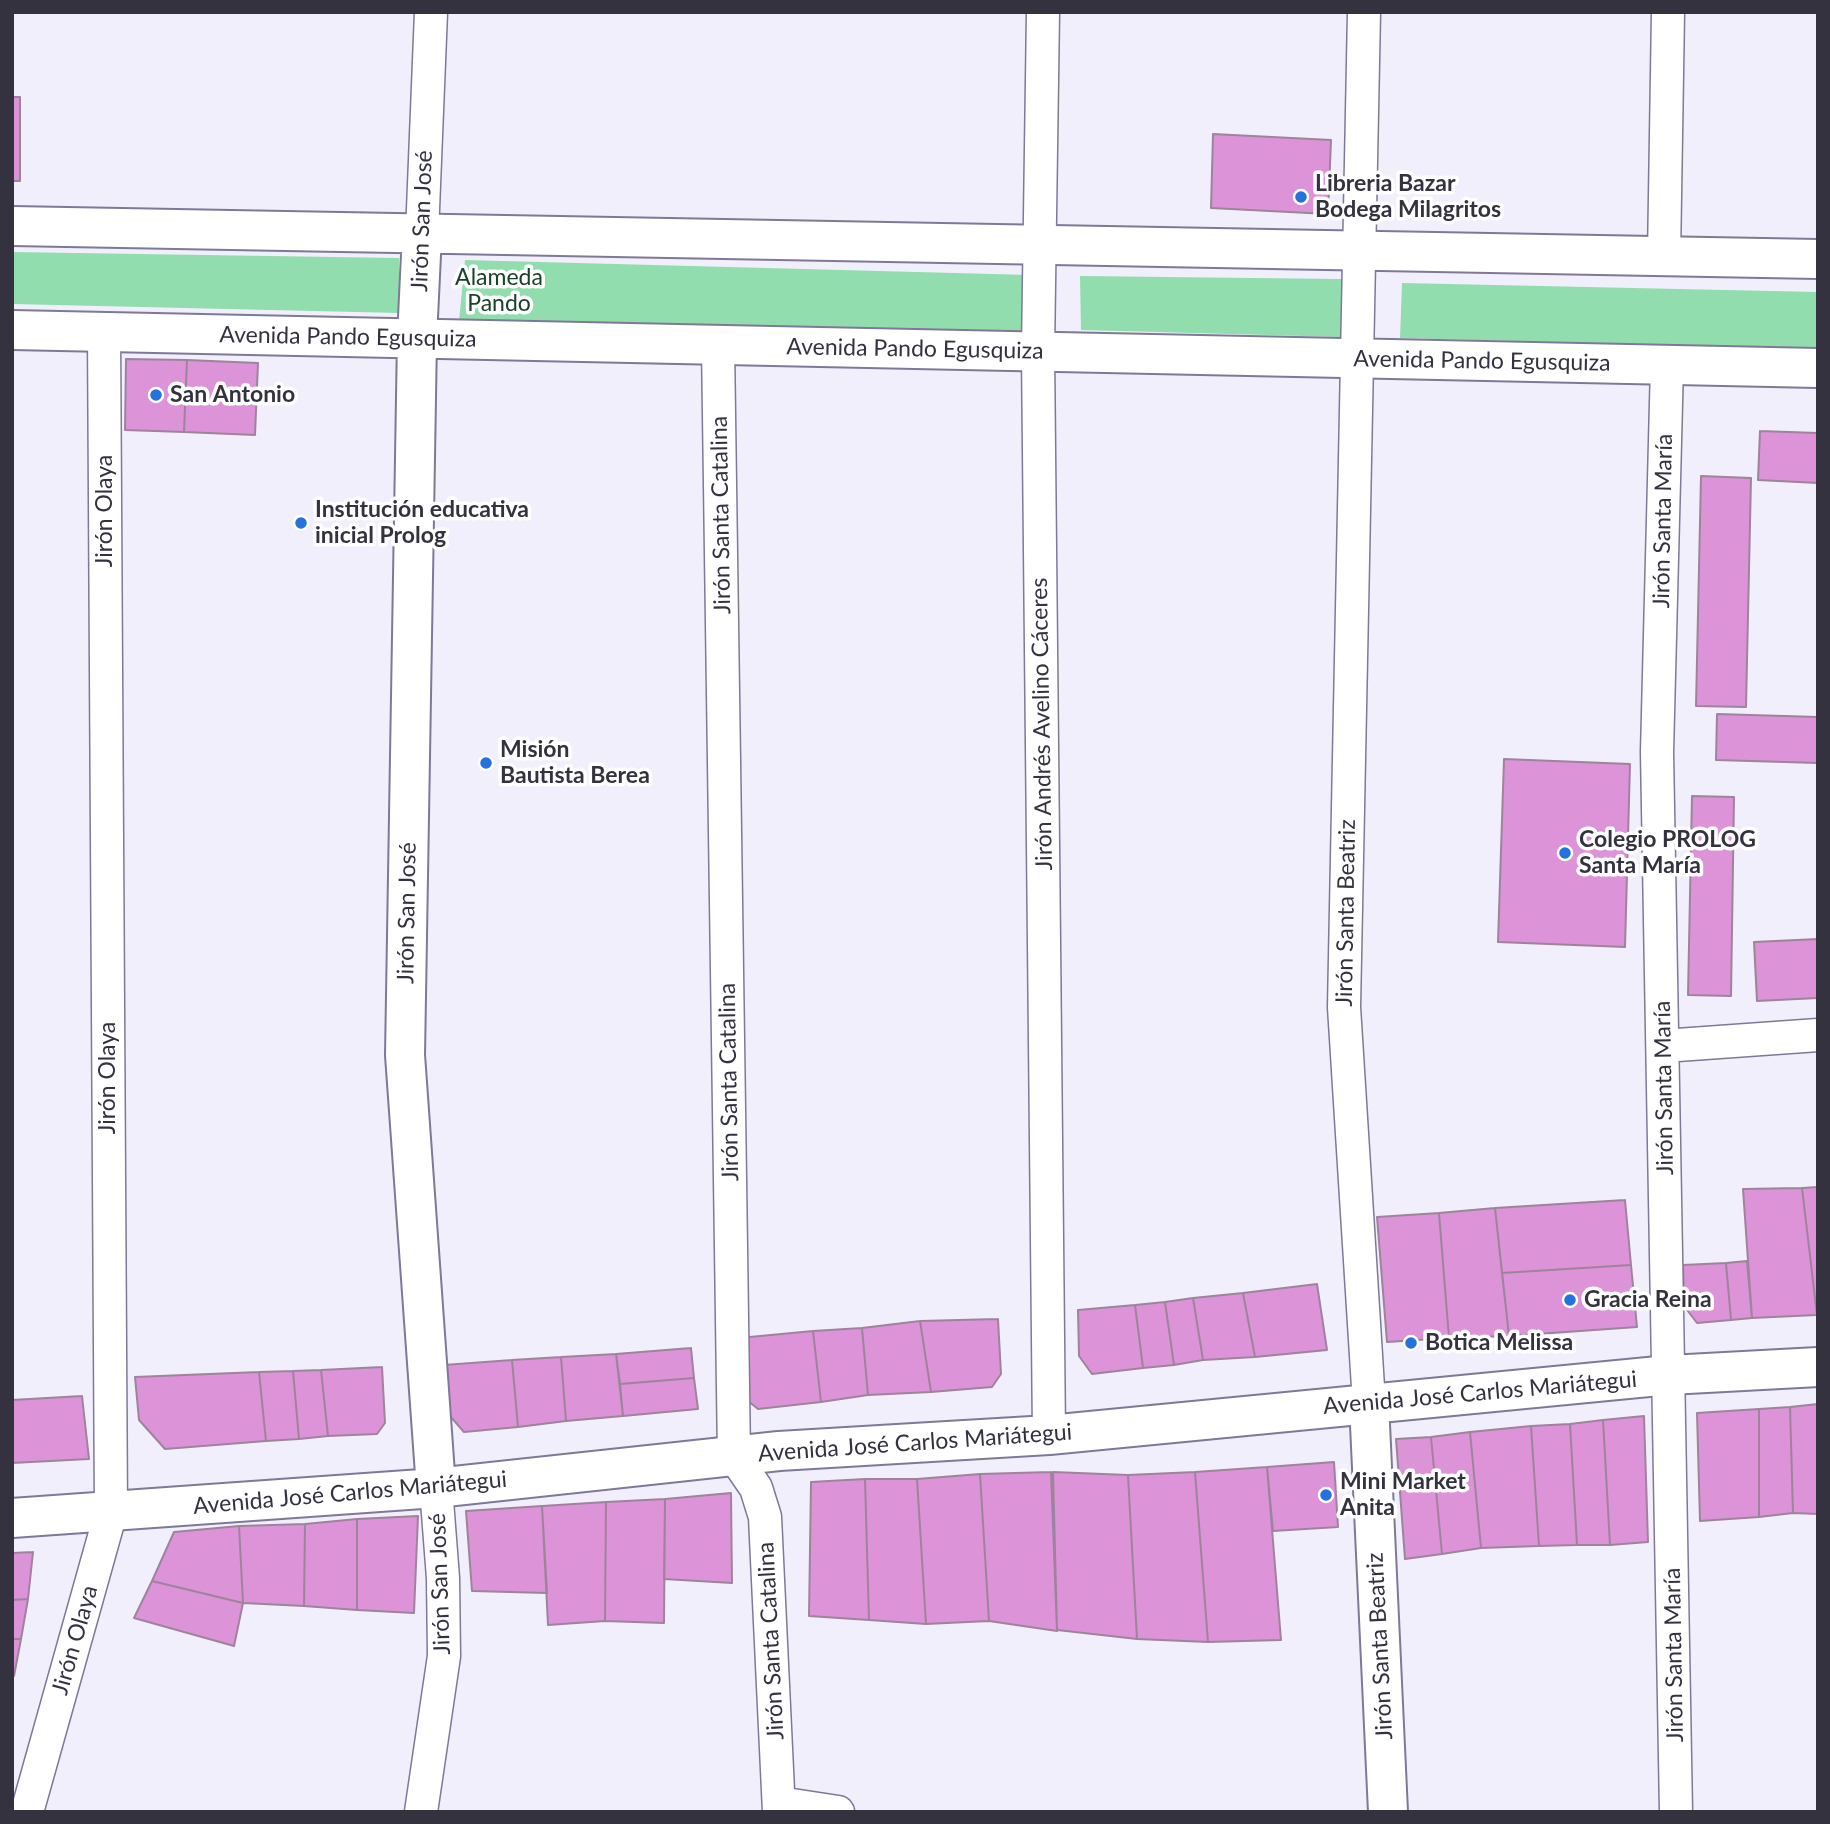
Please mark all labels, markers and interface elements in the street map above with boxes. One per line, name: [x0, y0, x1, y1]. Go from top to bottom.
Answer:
street label: Jirón San José: [406, 150, 438, 292]
place label: Libreria Bazar Bodega Milagritos: [1315, 170, 1501, 224]
marker: Libreria Bazar Bodega Milagritos: [1293, 189, 1309, 205]
park label: Alameda Pando: [455, 264, 543, 318]
street label: Avenida Pando Egusquiza: [219, 321, 477, 353]
street label: Avenida Pando Egusquiza: [786, 333, 1044, 365]
street label: Avenida Pando Egusquiza: [1353, 345, 1611, 377]
place label: San Antonio: [170, 381, 295, 409]
marker: San Antonio: [148, 387, 164, 403]
street label: Jirón Santa Catalina: [705, 416, 737, 614]
street label: Jirón Santa María: [1648, 434, 1678, 608]
street label: Jirón Olaya: [91, 455, 119, 567]
place label: Institución educativa inicial Prolog: [315, 496, 529, 550]
marker: Institución educativa inicial Prolog: [293, 515, 309, 531]
street label: Jirón Andrés Avelino Cáceres: [1026, 577, 1058, 871]
place label: Misión Bautista Berea: [500, 736, 650, 790]
marker: Misión Bautista Berea: [478, 755, 494, 771]
street label: Jirón Santa Beatriz: [1331, 819, 1361, 1007]
place label: Colegio PROLOG Santa María: [1579, 826, 1756, 880]
street label: Jirón San José: [392, 842, 422, 984]
marker: Colegio PROLOG Santa María: [1557, 845, 1573, 861]
street label: Jirón Santa Catalina: [713, 983, 745, 1181]
street label: Jirón Santa María: [1649, 1001, 1679, 1175]
street label: Jirón Olaya: [94, 1022, 122, 1134]
place label: Gracia Reina: [1584, 1286, 1712, 1314]
marker: Gracia Reina: [1562, 1292, 1578, 1308]
place label: Botica Melissa: [1425, 1329, 1573, 1357]
marker: Botica Melissa: [1403, 1335, 1419, 1351]
street label: Avenida José Carlos Mariátegui: [1322, 1366, 1638, 1420]
street label: Avenida José Carlos Mariátegui: [757, 1418, 1073, 1468]
street label: Avenida José Carlos Mariátegui: [192, 1466, 508, 1520]
place label: Mini Market Anita: [1340, 1468, 1466, 1522]
marker: Mini Market Anita: [1318, 1487, 1334, 1503]
street label: Jirón San José: [424, 1513, 456, 1655]
street label: Jirón Santa Catalina: [752, 1541, 790, 1741]
street label: Jirón Santa Beatriz: [1361, 1552, 1399, 1740]
street label: Jirón Santa María: [1659, 1568, 1689, 1742]
street label: Jirón Olaya: [46, 1582, 104, 1698]

